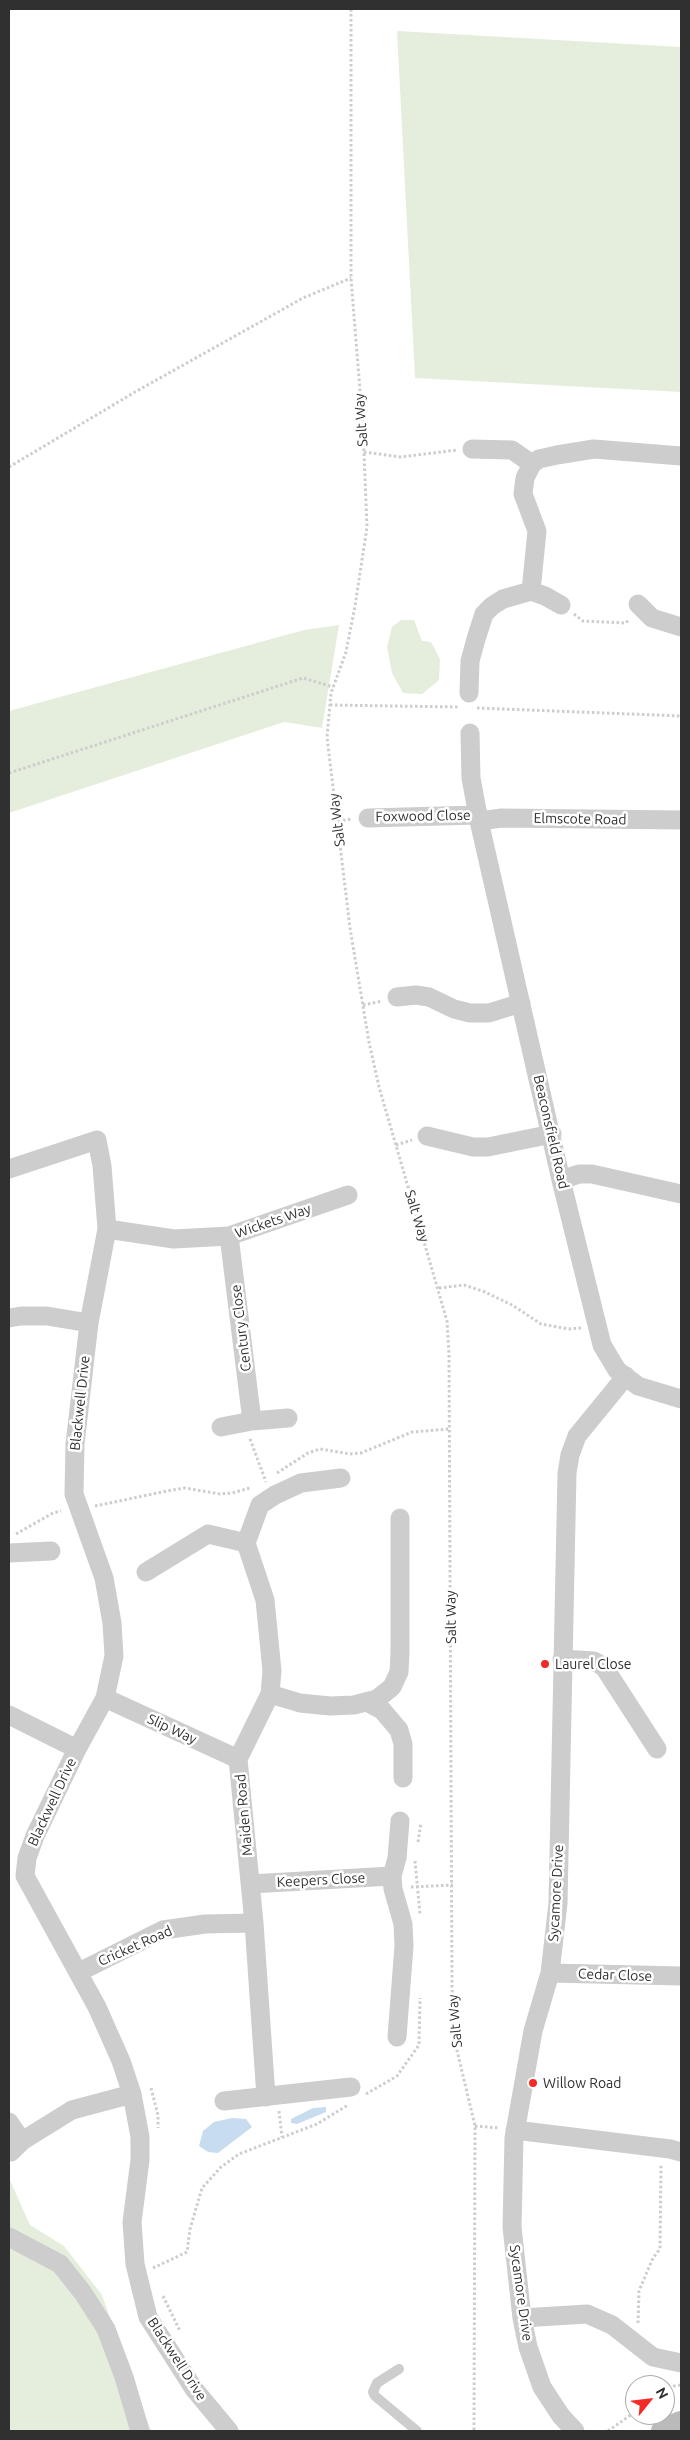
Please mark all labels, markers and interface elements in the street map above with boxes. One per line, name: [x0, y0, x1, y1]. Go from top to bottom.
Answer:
street label: Salt Way: [351, 393, 371, 447]
street label: Salt Way: [325, 792, 349, 848]
street label: Foxwood Close: [375, 807, 471, 825]
street label: Elmscote Road: [533, 810, 627, 828]
street label: Beaconsfield Road: [530, 1073, 572, 1191]
street label: Salt Way: [401, 1188, 433, 1244]
street label: Wickets Way: [233, 1200, 313, 1242]
street label: Century Close: [227, 1284, 255, 1372]
street label: Blackwell Drive: [67, 1355, 93, 1451]
street label: Salt Way: [442, 1590, 460, 1644]
place label: Laurel Close: [555, 1656, 631, 1672]
marker: Laurel Close: [539, 1658, 551, 1670]
street label: Slip Way: [145, 1710, 199, 1748]
street label: Blackwell Drive: [24, 1755, 80, 1849]
street label: Maiden Road: [232, 1773, 256, 1857]
street label: Sycamore Drive: [545, 1844, 567, 1942]
street label: Keepers Close: [276, 1869, 366, 1891]
street label: Cricket Road: [95, 1922, 175, 1970]
street label: Cedar Close: [578, 1965, 652, 1985]
street label: Salt Way: [444, 1994, 466, 2048]
place label: Willow Road: [543, 2075, 621, 2091]
marker: Willow Road: [527, 2077, 539, 2089]
street label: Sycamore Drive: [506, 2244, 536, 2342]
street label: Blackwell Drive: [144, 2314, 210, 2404]
north arrow: [625, 2375, 675, 2425]
text: N: [653, 2385, 672, 2402]

